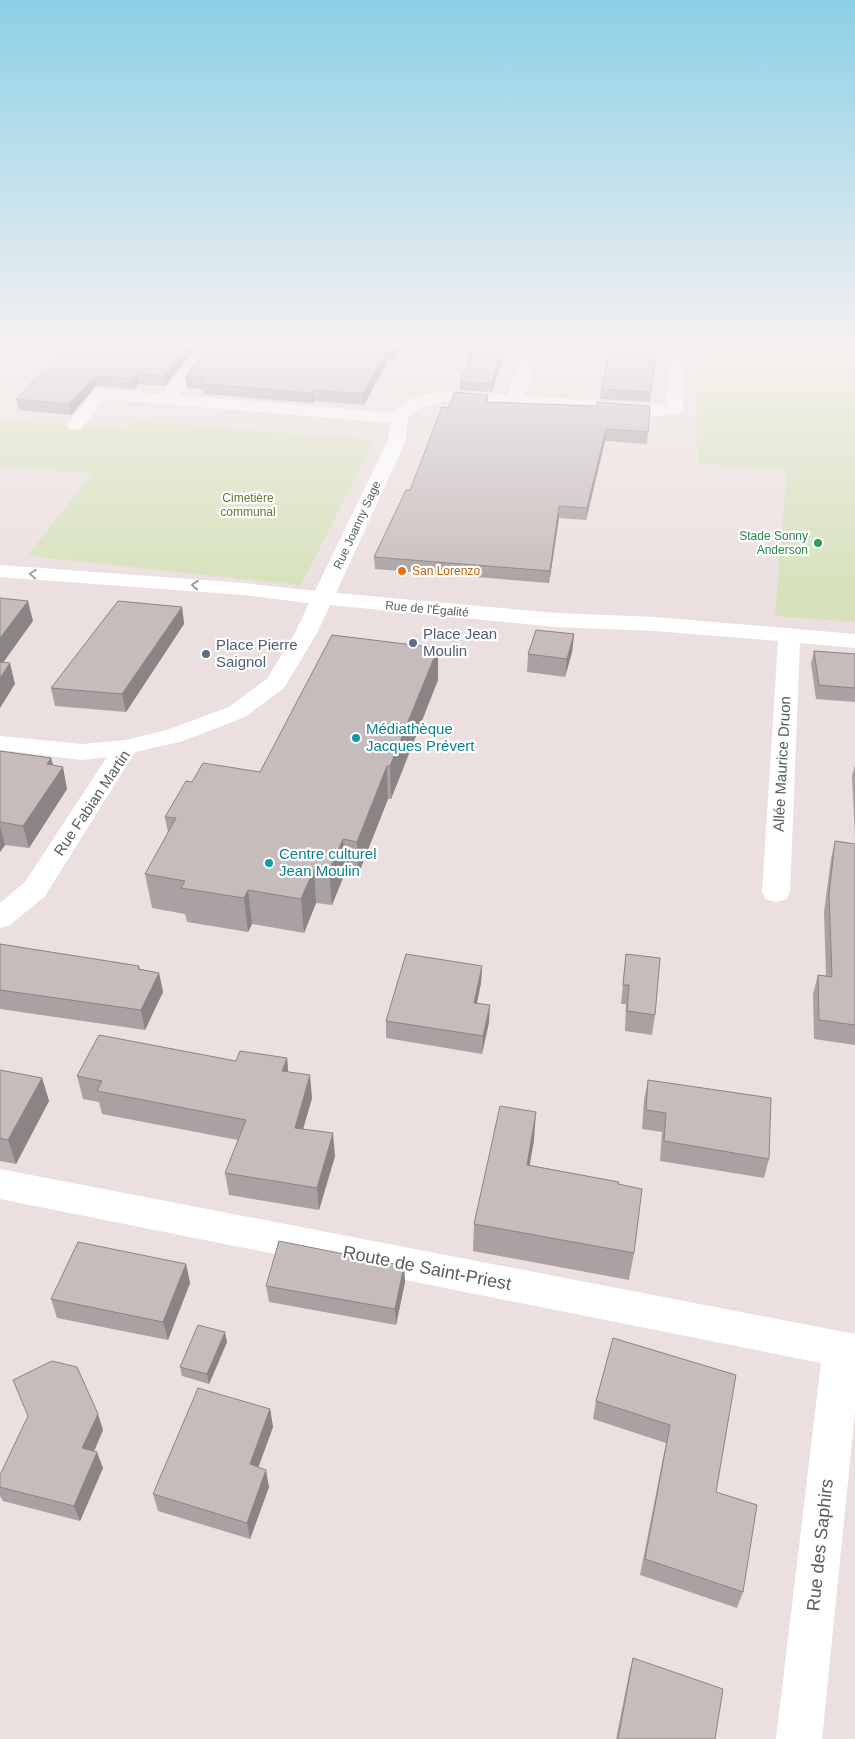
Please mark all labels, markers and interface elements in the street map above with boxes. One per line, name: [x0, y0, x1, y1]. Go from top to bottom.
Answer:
street label: Rue Joanny Sage: [330, 479, 384, 571]
park label: Cimetière communal: [220, 491, 276, 519]
place label: Stade Sonny Anderson: [739, 529, 808, 557]
marker: Stade Sonny Anderson: [812, 537, 824, 549]
place label: San Lorenzo: [412, 564, 480, 578]
marker: San Lorenzo: [396, 565, 408, 577]
one-way arrow: [29, 568, 37, 579]
one-way arrow: [191, 580, 199, 591]
street label: Rue de l'Égalité: [385, 597, 470, 620]
place label: Place Jean Moulin: [423, 625, 497, 659]
place label: Place Pierre Saignol: [216, 636, 298, 670]
marker: Place Jean Moulin: [407, 637, 419, 649]
marker: Place Pierre Saignol: [200, 648, 212, 660]
street label: Allée Maurice Druon: [769, 696, 794, 832]
place label: Médiathèque Jacques Prévert: [366, 720, 475, 754]
marker: Médiathèque Jacques Prévert: [350, 732, 362, 744]
street label: Rue Fabian Martin: [50, 747, 133, 859]
place label: Centre culturel Jean Moulin: [279, 845, 377, 879]
marker: Centre culturel Jean Moulin: [263, 857, 275, 869]
street label: Route de Saint-Priest: [341, 1242, 513, 1294]
street label: Rue des Saphirs: [803, 1478, 837, 1612]

